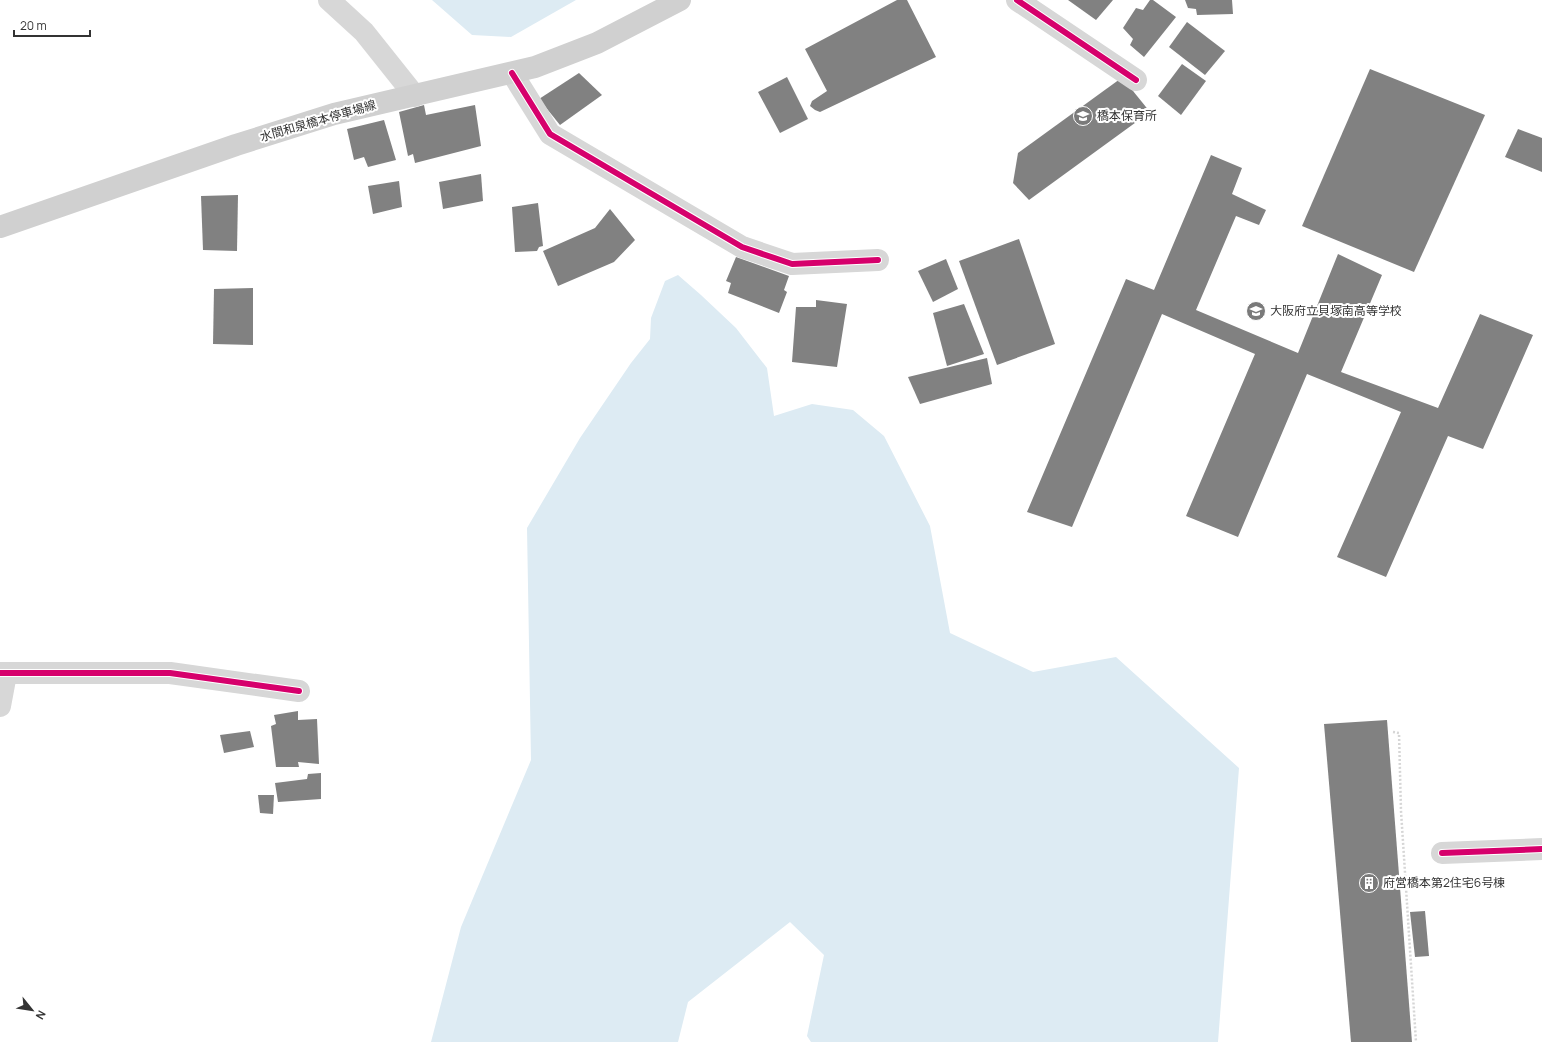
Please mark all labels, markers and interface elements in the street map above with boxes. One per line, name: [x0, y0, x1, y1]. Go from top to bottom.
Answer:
scale bar: [14, 12, 90, 38]
text: 20 m: [20, 17, 47, 34]
street label: 水間和泉橋本停車場線: [258, 96, 378, 145]
school or university icon: 橋本保育所: [1072, 105, 1094, 127]
place label: 橋本保育所: [1097, 107, 1157, 124]
school or university icon: 大阪府立貝塚南高等学校: [1245, 300, 1267, 322]
place label: 大阪府立貝塚南高等学校: [1270, 302, 1402, 319]
building icon: 府営橋本第2住宅6号棟: [1358, 872, 1380, 894]
place label: 府営橋本第2住宅6号棟: [1383, 874, 1505, 891]
north arrow: [12, 990, 52, 1030]
text: N: [33, 1008, 50, 1023]

